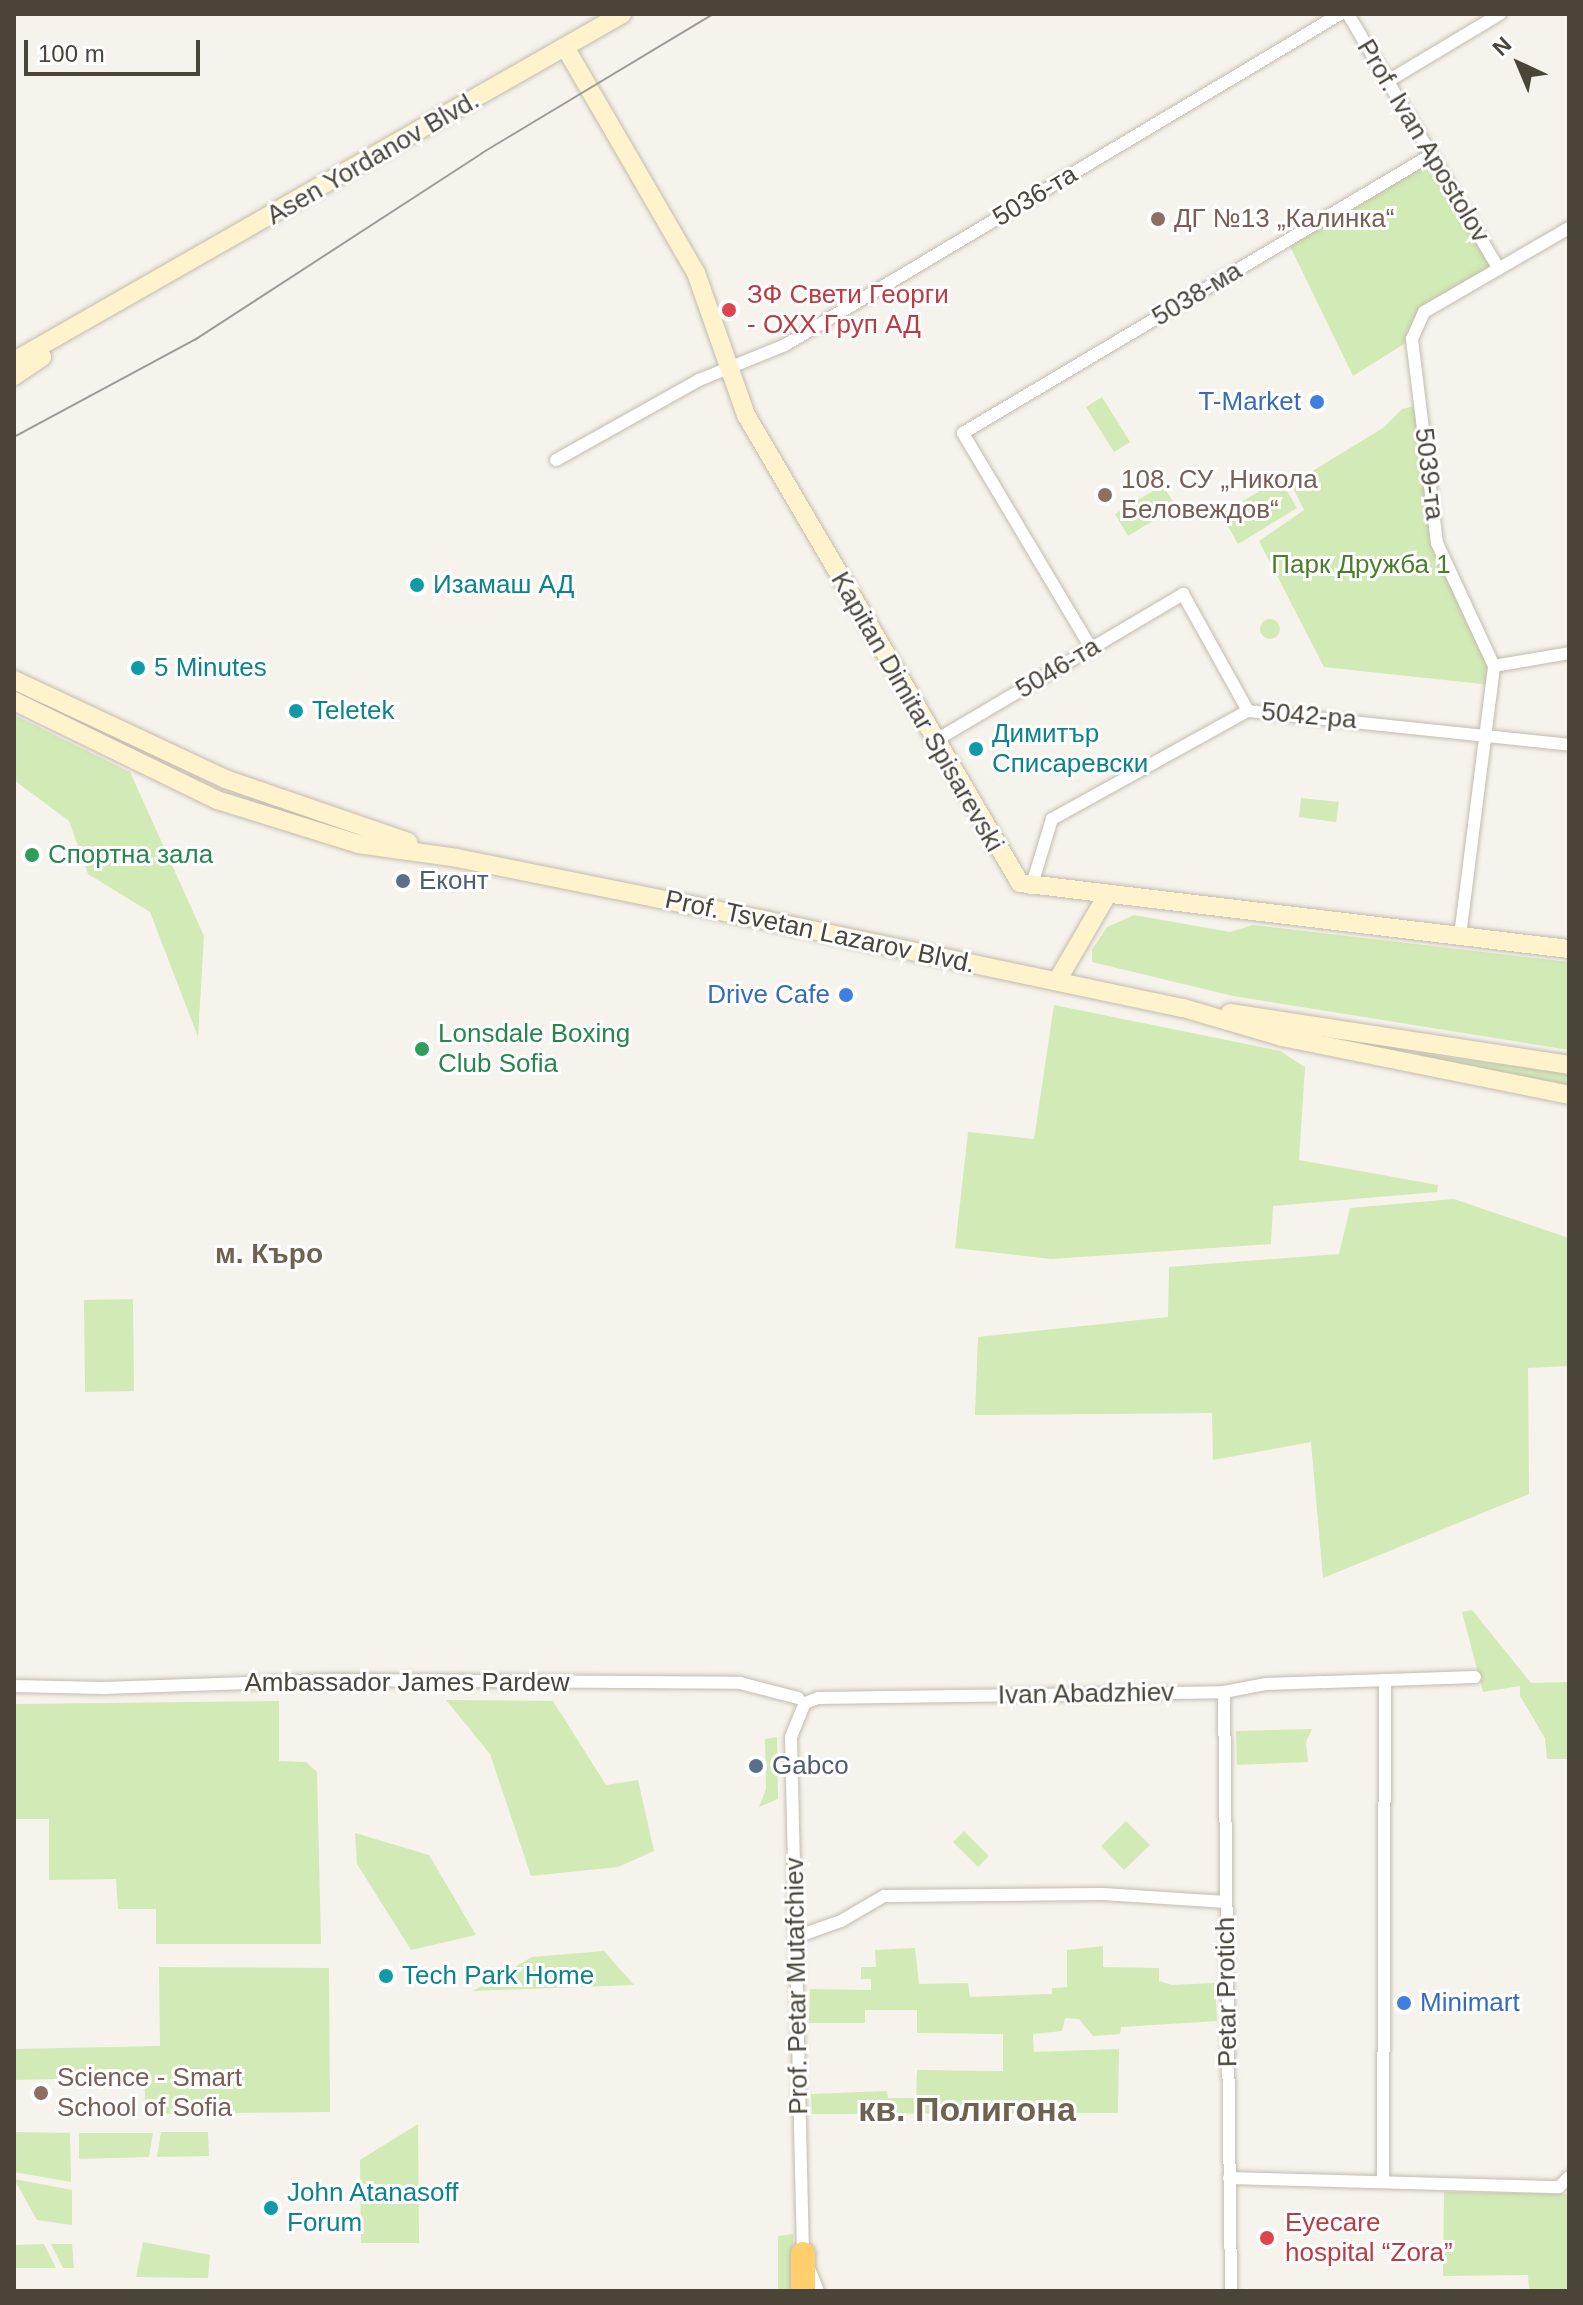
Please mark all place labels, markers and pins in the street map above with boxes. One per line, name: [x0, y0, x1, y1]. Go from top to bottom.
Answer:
place label: ДГ №13 „Калинка“: [1174, 203, 1394, 235]
marker: ДГ №13 „Калинка“: [1149, 210, 1167, 228]
place label: ЗФ Свети Георги - ОХХ Груп АД: [747, 279, 949, 340]
marker: ЗФ Свети Георги - ОХХ Груп АД: [718, 299, 740, 321]
place label: T-Market: [1198, 386, 1301, 418]
marker: T-Market: [1308, 393, 1326, 411]
place label: 108. СУ „Никола Беловеждов“: [1121, 464, 1318, 526]
marker: 108. СУ „Никола Беловеждов“: [1096, 486, 1114, 504]
place label: Изамаш АД: [433, 569, 574, 601]
marker: Изамаш АД: [408, 576, 426, 594]
place label: 5 Minutes: [154, 652, 267, 684]
marker: 5 Minutes: [129, 659, 147, 677]
place label: Teletek: [312, 695, 394, 727]
marker: Teletek: [287, 702, 305, 720]
place label: Димитър Списаревски: [992, 718, 1148, 780]
marker: Димитър Списаревски: [967, 740, 985, 758]
place label: Спортна зала: [48, 839, 213, 871]
marker: Спортна зала: [23, 846, 41, 864]
place label: Еконт: [419, 865, 489, 897]
marker: Еконт: [394, 872, 412, 890]
place label: Drive Cafe: [707, 979, 830, 1011]
marker: Drive Cafe: [837, 986, 855, 1004]
place label: Lonsdale Boxing Club Sofia: [438, 1018, 630, 1080]
marker: Lonsdale Boxing Club Sofia: [413, 1040, 431, 1058]
place label: Gabco: [772, 1750, 849, 1782]
marker: Gabco: [747, 1757, 765, 1775]
place label: Tech Park Home: [402, 1960, 594, 1992]
marker: Tech Park Home: [377, 1967, 395, 1985]
place label: Minimart: [1420, 1987, 1520, 2019]
marker: Minimart: [1395, 1994, 1413, 2012]
place label: Science - Smart School of Sofia: [57, 2062, 242, 2124]
marker: Science - Smart School of Sofia: [32, 2084, 50, 2102]
place label: John Atanasoff Forum: [287, 2177, 460, 2238]
marker: John Atanasoff Forum: [262, 2199, 280, 2217]
place label: Eyecare hospital “Zora”: [1285, 2207, 1453, 2268]
marker: Eyecare hospital “Zora”: [1256, 2227, 1278, 2249]

